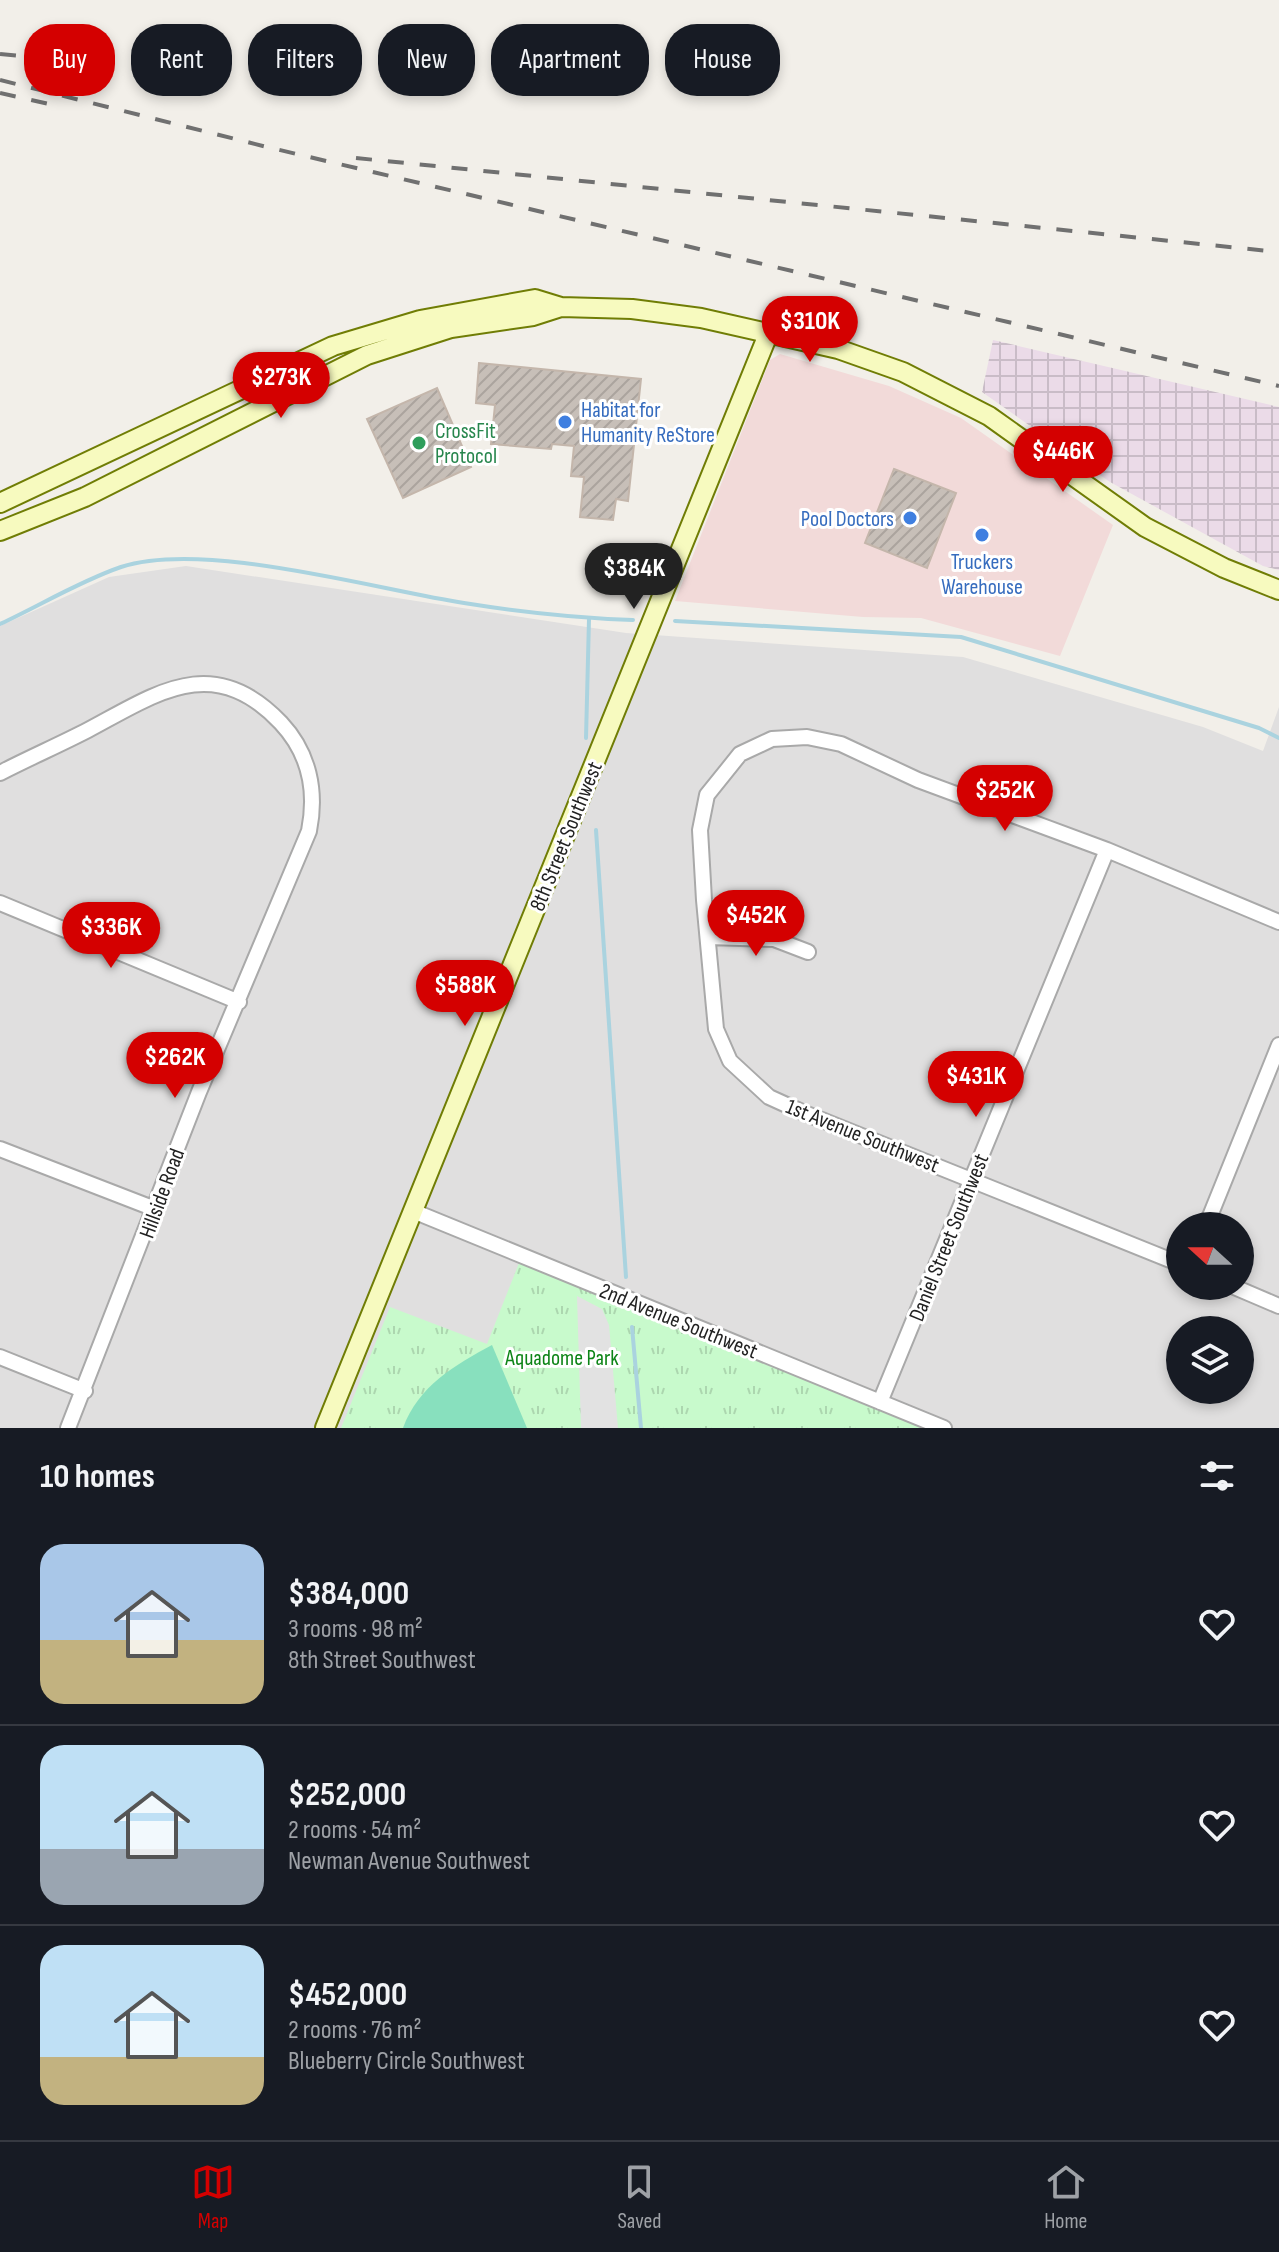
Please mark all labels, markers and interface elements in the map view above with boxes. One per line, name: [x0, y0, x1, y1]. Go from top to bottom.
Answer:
chip: Buy: [24, 24, 115, 96]
chip: Rent: [131, 24, 232, 96]
chip: Filters: [248, 24, 362, 96]
chip: New: [378, 24, 475, 96]
chip: Apartment: [491, 24, 649, 96]
chip: House: [665, 24, 780, 96]
pin: $310K: [754, 296, 866, 364]
text: $310K: [780, 306, 840, 337]
pin: $273K: [225, 352, 337, 420]
text: $273K: [251, 362, 311, 393]
place label: Habitat for Humanity ReStore: [581, 397, 715, 449]
marker: Habitat for Humanity ReStore: [556, 413, 574, 431]
place label: CrossFit Protocol: [435, 418, 497, 470]
pin: $446K: [1007, 426, 1119, 494]
marker: CrossFit Protocol: [410, 434, 428, 452]
text: $446K: [1032, 436, 1094, 467]
place label: Pool Doctors: [801, 506, 894, 533]
marker: Pool Doctors: [901, 509, 919, 527]
marker: Truckers Warehouse: [973, 526, 991, 544]
pin: $384K: [578, 543, 690, 611]
place label: Truckers Warehouse: [941, 549, 1023, 601]
text: $384K: [603, 553, 665, 584]
street label: 8th Street Southwest: [524, 758, 609, 915]
pin: $252K: [949, 765, 1061, 833]
text: $252K: [975, 775, 1035, 806]
pin: $452K: [700, 890, 812, 958]
text: $452K: [725, 900, 787, 931]
pin: $336K: [55, 902, 167, 970]
text: $336K: [80, 912, 142, 943]
pin: $588K: [409, 960, 521, 1028]
text: $588K: [434, 970, 496, 1001]
pin: $262K: [119, 1032, 231, 1100]
text: $262K: [144, 1042, 206, 1073]
pin: $431K: [920, 1051, 1032, 1119]
text: $431K: [946, 1061, 1006, 1092]
street label: 1st Avenue Southwest: [782, 1093, 943, 1179]
street label: Hillside Road: [134, 1145, 191, 1242]
street label: Daniel Street Southwest: [903, 1149, 995, 1325]
north arrow: [1166, 1212, 1254, 1300]
map controls: [1166, 1212, 1254, 1404]
street label: 2nd Avenue Southwest: [595, 1277, 762, 1365]
button: layers: [1166, 1316, 1254, 1404]
park label: Aquadome Park: [504, 1345, 619, 1372]
icon: filters: [1195, 1454, 1239, 1498]
text: 10 homes: [40, 1456, 155, 1497]
text: $384,000: [288, 1573, 409, 1614]
icon: home: [104, 1576, 200, 1672]
icon: heart: [1195, 1602, 1239, 1646]
text: 3 rooms · 98 m²: [288, 1614, 423, 1645]
text: 8th Street Southwest: [288, 1645, 476, 1676]
text: $252,000: [288, 1774, 406, 1815]
icon: home: [104, 1777, 200, 1873]
icon: heart: [1195, 1803, 1239, 1847]
text: 2 rooms · 54 m²: [288, 1815, 421, 1846]
text: Newman Avenue Southwest: [288, 1846, 530, 1877]
text: $452,000: [288, 1974, 407, 2015]
icon: home: [104, 1977, 200, 2073]
icon: heart: [1195, 2003, 1239, 2047]
text: 2 rooms · 76 m²: [288, 2015, 422, 2046]
text: Blueberry Circle Southwest: [288, 2046, 525, 2077]
tab: Map: [191, 2160, 235, 2235]
tab: Saved: [617, 2160, 662, 2235]
tab: Home: [1044, 2160, 1088, 2235]

